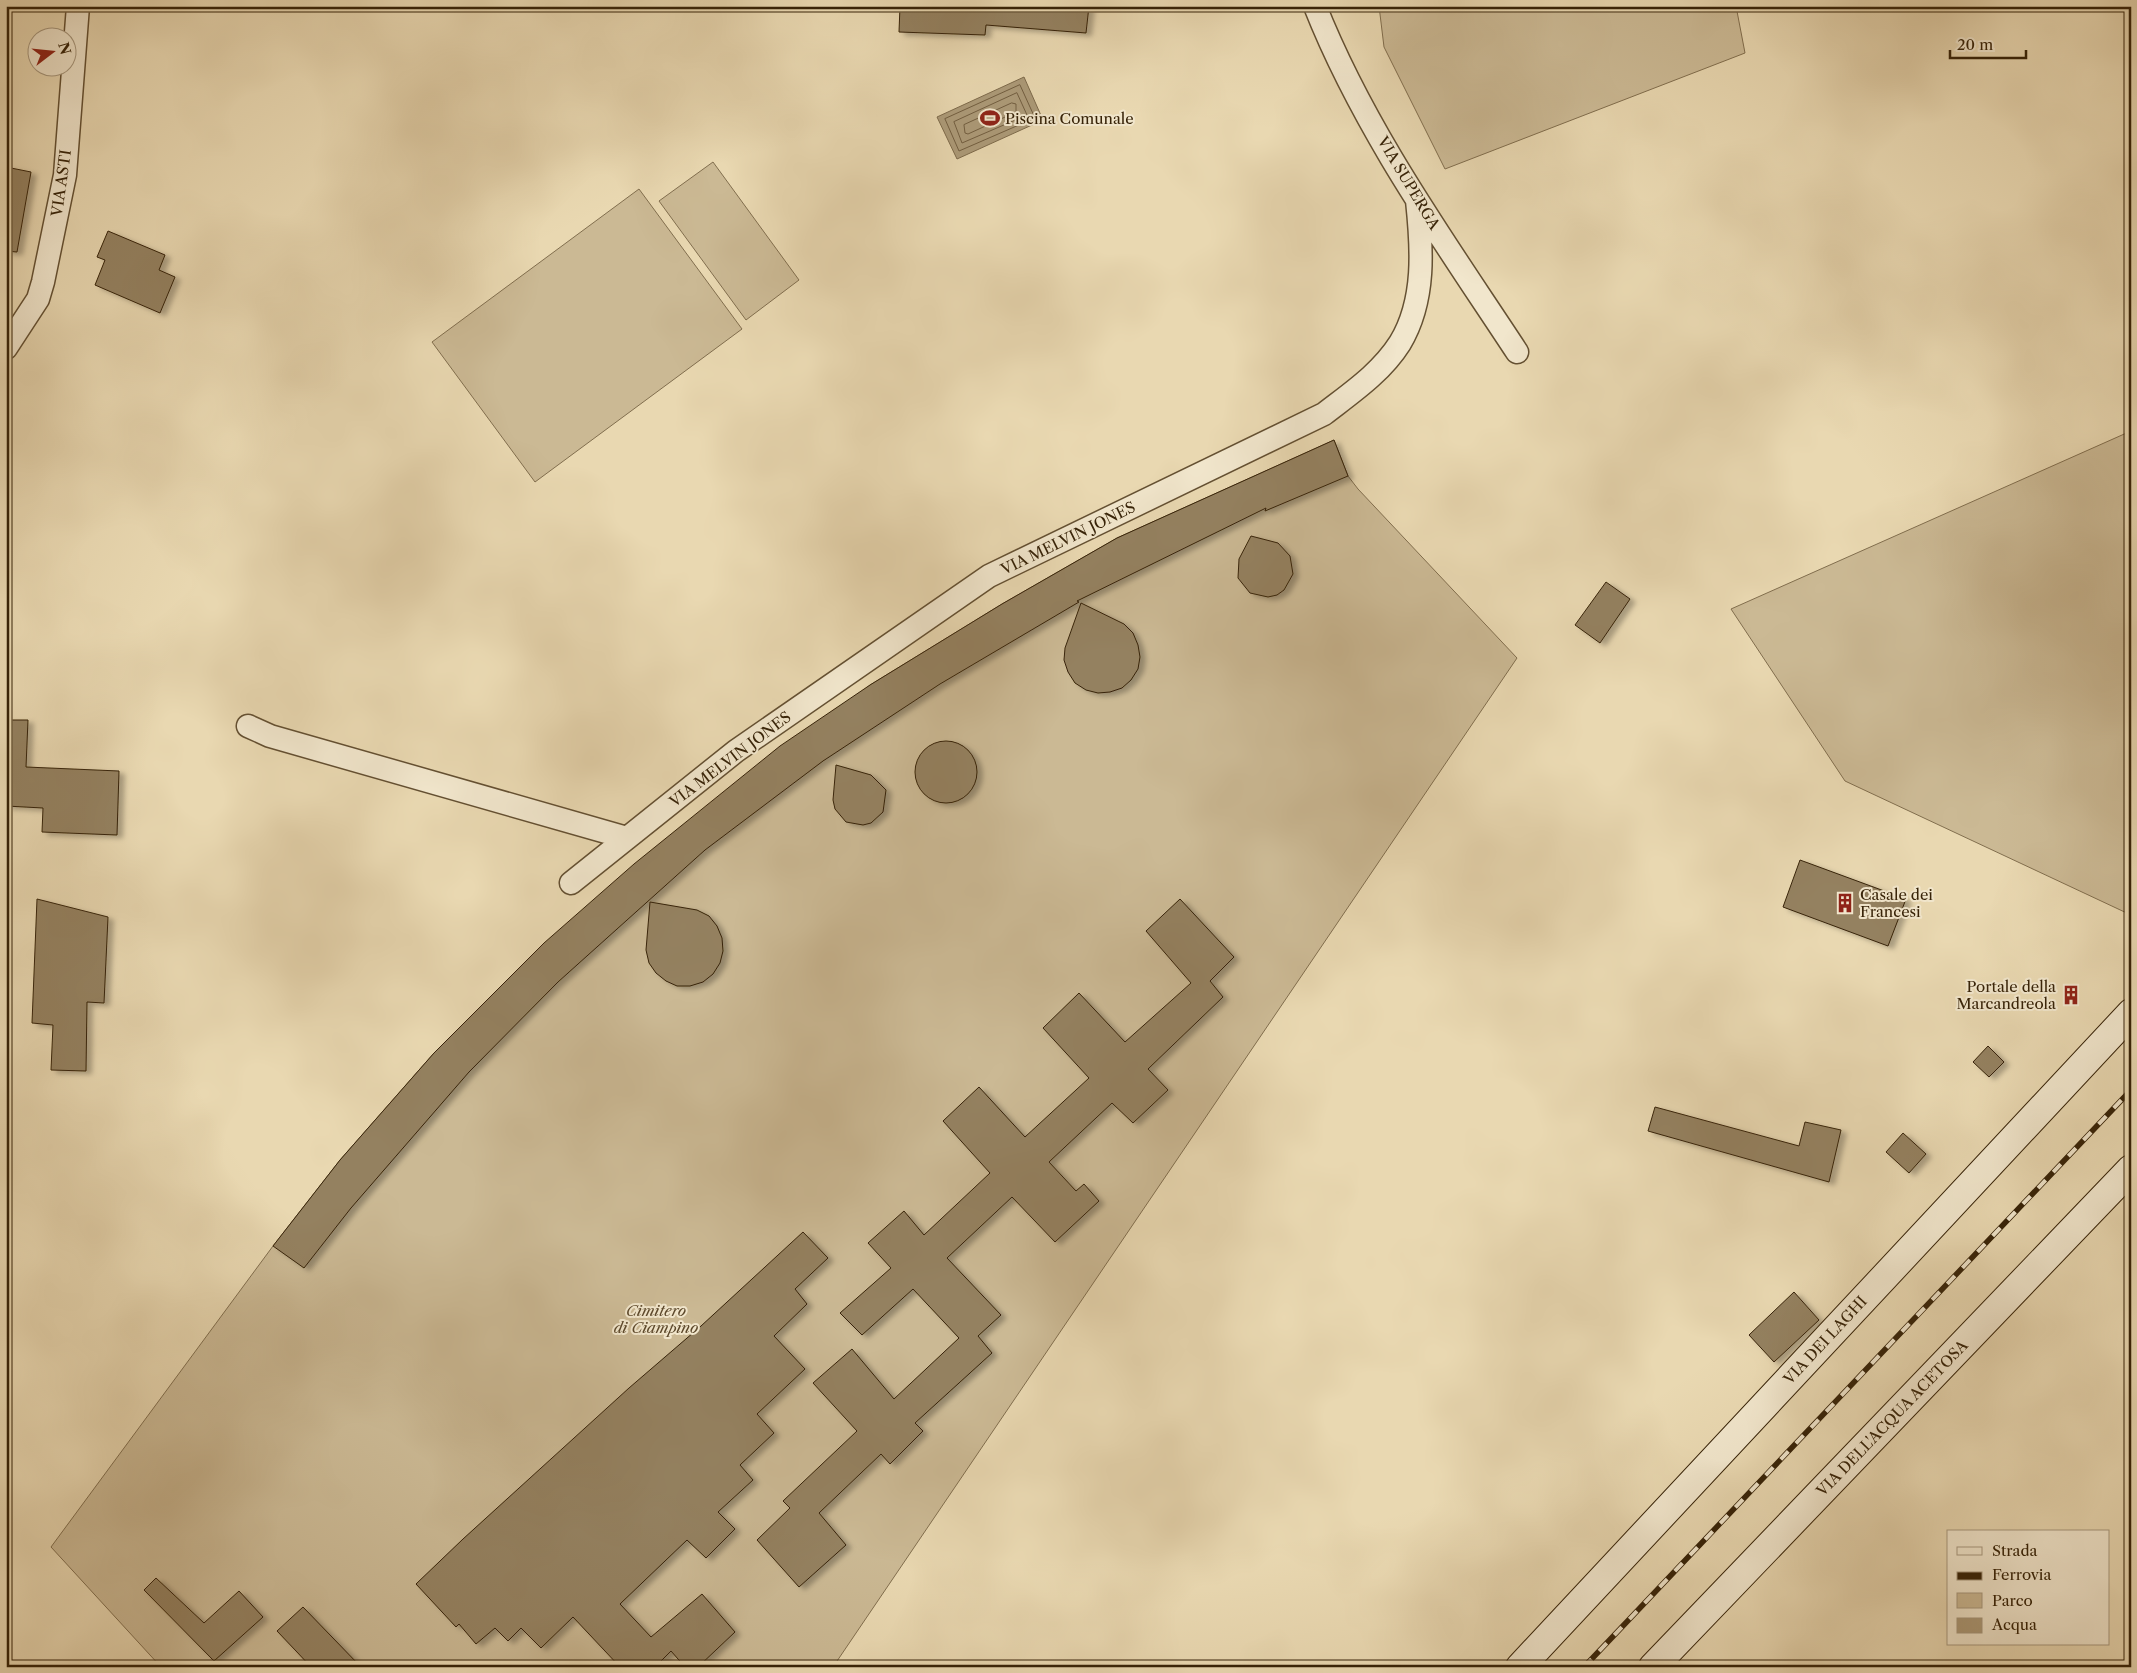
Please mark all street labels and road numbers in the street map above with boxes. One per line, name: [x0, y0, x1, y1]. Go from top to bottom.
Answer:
street label: VIA SUPERGA: [1373, 132, 1445, 234]
street label: VIA ASTI: [47, 148, 75, 219]
street label: VIA MELVIN JONES: [997, 497, 1138, 579]
street label: VIA MELVIN JONES: [665, 707, 795, 812]
street label: VIA DEI LAGHI: [1778, 1292, 1871, 1389]
street label: VIA DELL'ACQUA ACETOSA: [1812, 1335, 1972, 1501]

